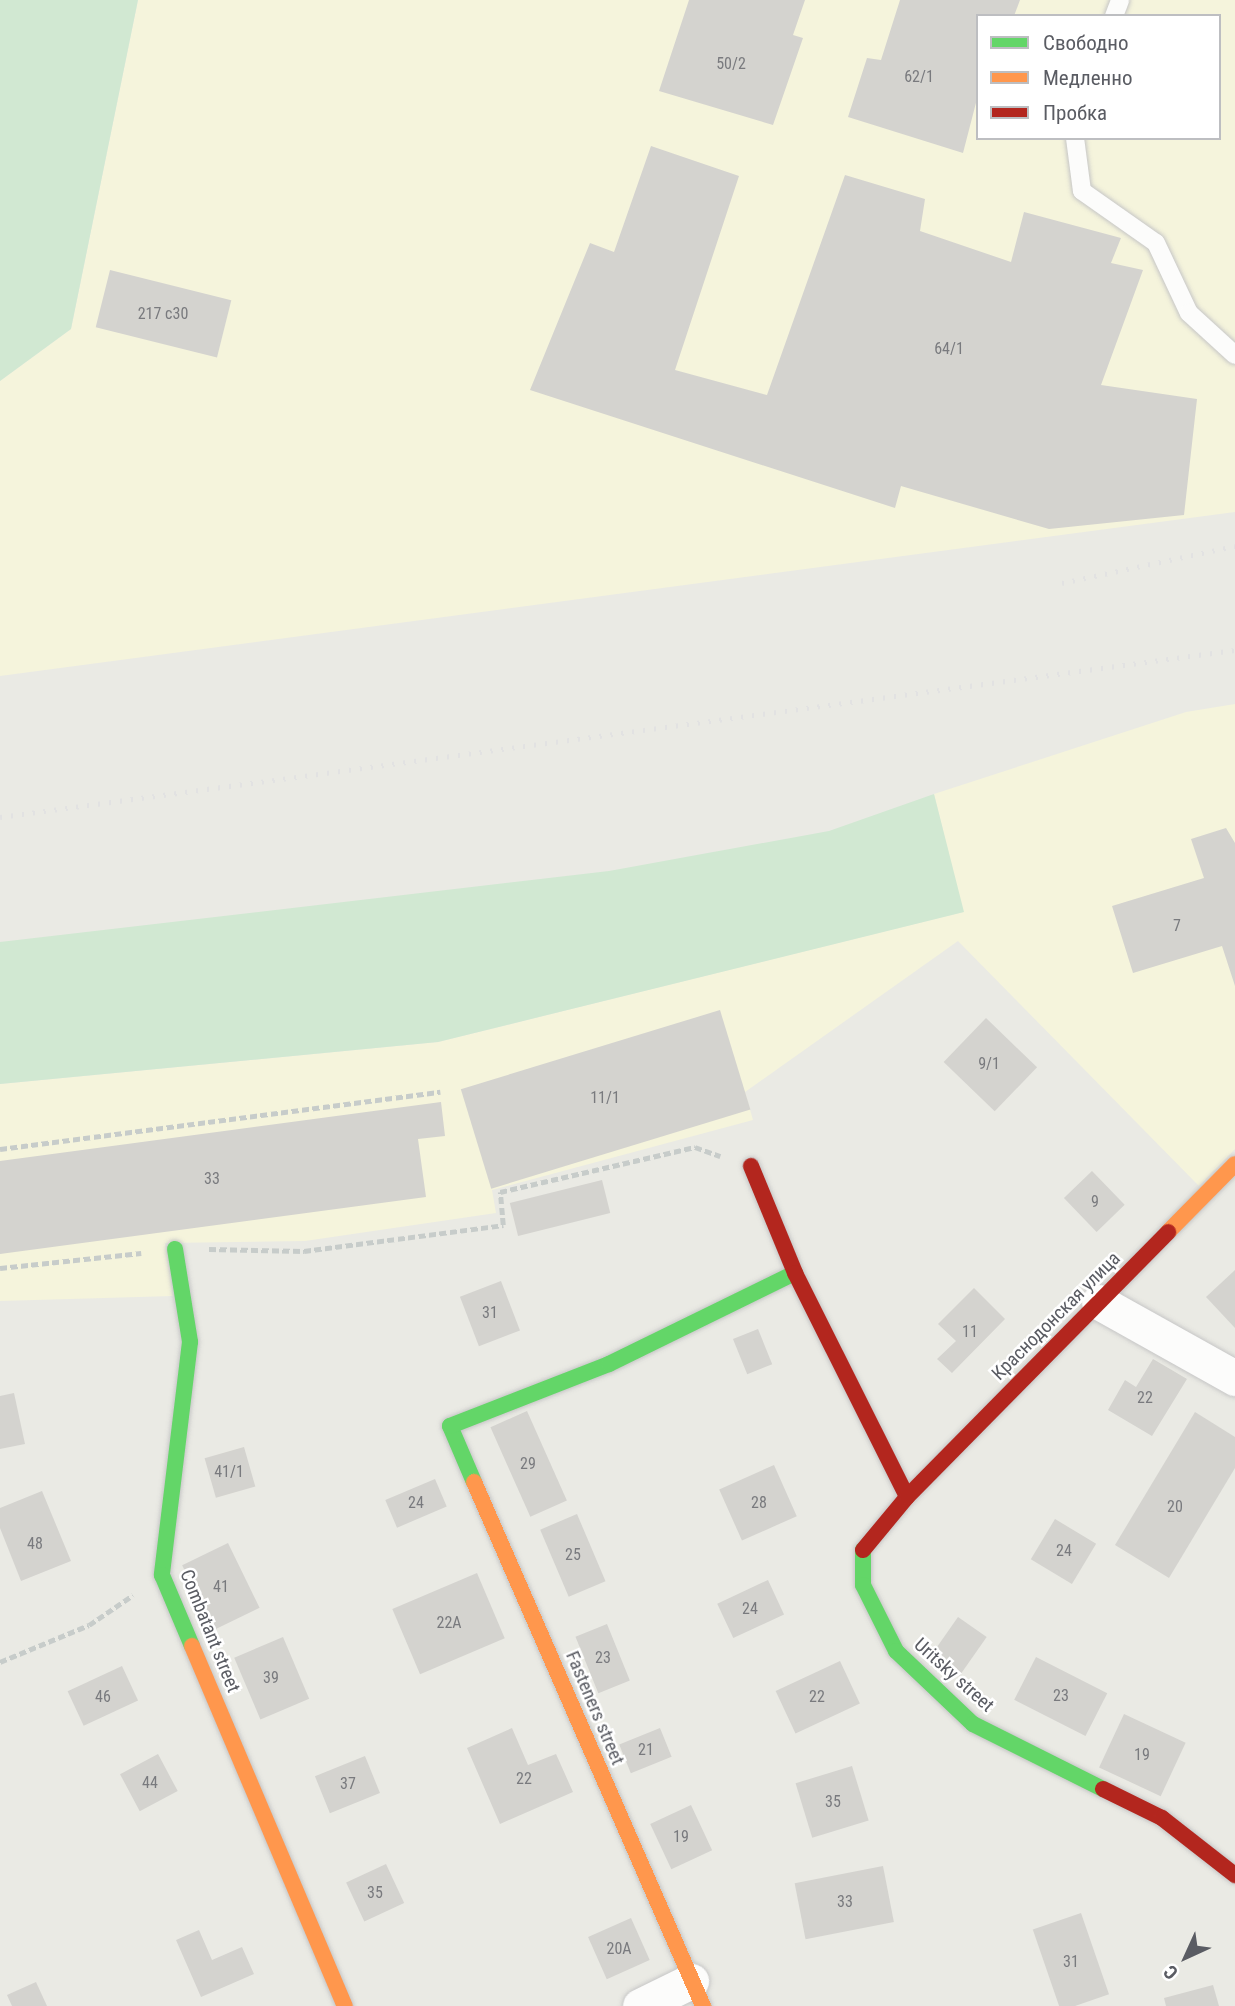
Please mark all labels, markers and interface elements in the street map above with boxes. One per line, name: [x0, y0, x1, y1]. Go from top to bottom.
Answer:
legend: [976, 14, 1221, 140]
text: Свободно: [1043, 31, 1129, 55]
house number: 50/2: [716, 54, 746, 74]
text: Медленно: [1043, 66, 1132, 90]
house number: 62/1: [904, 67, 934, 87]
text: Пробка: [1043, 101, 1107, 125]
house number: 217 с30: [138, 304, 188, 324]
house number: 64/1: [934, 339, 964, 359]
house number: 7: [1173, 916, 1181, 936]
house number: 9/1: [978, 1054, 1000, 1074]
house number: 11/1: [590, 1088, 620, 1108]
house number: 33: [204, 1169, 220, 1189]
house number: 9: [1091, 1192, 1099, 1212]
street label: Краснодонская улица: [987, 1247, 1125, 1385]
house number: 31: [482, 1303, 498, 1323]
house number: 11: [962, 1322, 978, 1342]
house number: 22: [1137, 1388, 1153, 1408]
house number: 29: [520, 1454, 536, 1474]
house number: 41/1: [214, 1462, 244, 1482]
house number: 24: [408, 1493, 424, 1513]
house number: 28: [751, 1493, 767, 1513]
house number: 20: [1167, 1497, 1183, 1517]
house number: 48: [27, 1534, 43, 1554]
house number: 24: [1056, 1541, 1072, 1561]
house number: 25: [565, 1545, 581, 1565]
street label: Combatant street: [175, 1566, 245, 1696]
house number: 41: [213, 1577, 229, 1597]
house number: 24: [742, 1599, 758, 1619]
house number: 22А: [436, 1613, 462, 1633]
street label: Uritsky street: [909, 1633, 999, 1717]
street label: Fasteners street: [561, 1648, 629, 1768]
house number: 23: [595, 1648, 611, 1668]
house number: 39: [263, 1668, 279, 1688]
house number: 23: [1053, 1686, 1069, 1706]
house number: 46: [95, 1687, 111, 1707]
house number: 22: [809, 1687, 825, 1707]
house number: 21: [638, 1740, 654, 1760]
house number: 19: [1134, 1745, 1150, 1765]
house number: 22: [516, 1769, 532, 1789]
house number: 44: [142, 1773, 158, 1793]
house number: 37: [340, 1774, 356, 1794]
house number: 35: [825, 1792, 841, 1812]
house number: 19: [673, 1827, 689, 1847]
house number: 35: [367, 1883, 383, 1903]
house number: 33: [837, 1892, 853, 1912]
north arrow: [1151, 1922, 1221, 1992]
house number: 20А: [606, 1939, 632, 1959]
house number: 31: [1063, 1952, 1079, 1972]
text: С: [1159, 1960, 1183, 1984]

